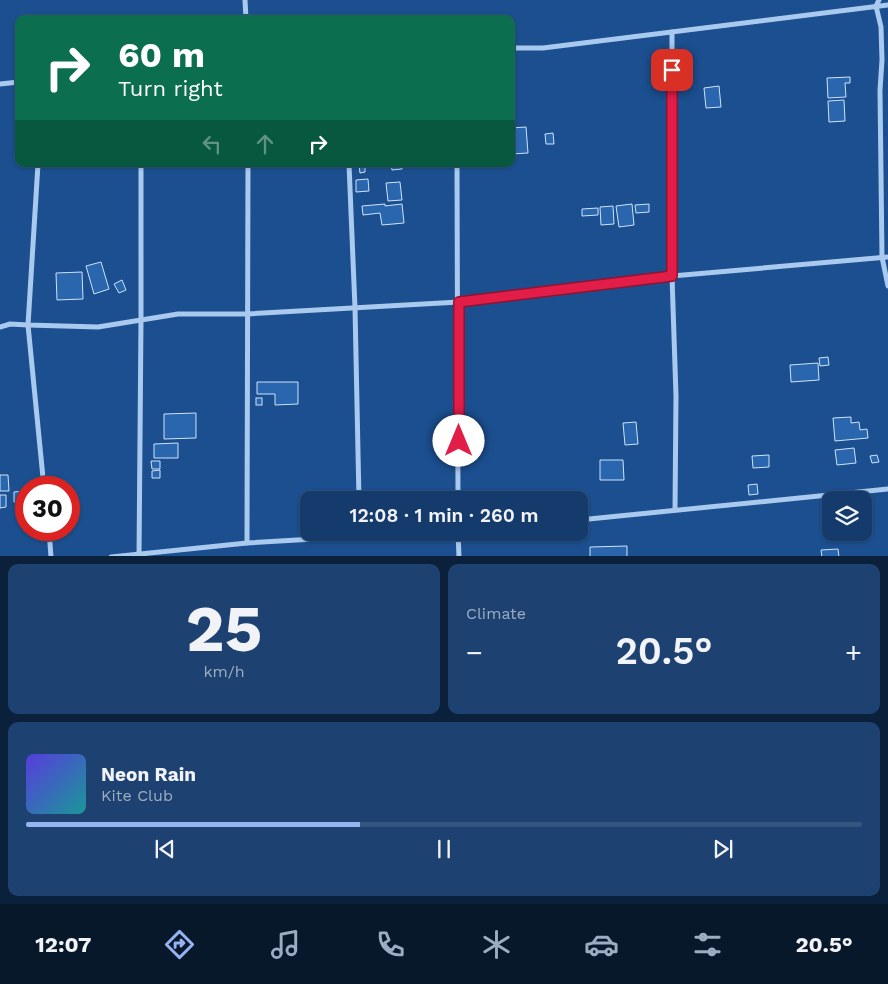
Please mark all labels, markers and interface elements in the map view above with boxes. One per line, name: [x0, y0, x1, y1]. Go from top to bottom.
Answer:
text: 60 m: [118, 34, 205, 76]
icon: right: [35, 35, 100, 100]
pin: [651, 49, 693, 91]
icon: arrive: [658, 56, 686, 84]
text: Turn right: [118, 76, 223, 101]
icon: left: [198, 130, 226, 158]
icon: ahead: [251, 130, 279, 158]
icon: right: [304, 130, 332, 158]
position arrow: [432, 414, 484, 466]
speed limit sign: 30: [15, 476, 80, 541]
map controls: [822, 491, 872, 541]
button: layers: [822, 491, 872, 541]
text: 12:08 · 1 min · 260 m: [349, 504, 539, 527]
text: 25: [186, 591, 262, 667]
text: Climate: [466, 604, 526, 623]
text: 20.5°: [615, 629, 713, 673]
text: −: [466, 636, 483, 669]
text: +: [845, 636, 862, 669]
text: km/h: [203, 662, 245, 681]
text: Neon Rain: [101, 763, 196, 786]
text: Kite Club: [101, 786, 173, 805]
icon: previous: [151, 835, 179, 863]
icon: pause: [430, 835, 458, 863]
icon: next: [709, 835, 737, 863]
icon: directions: [162, 927, 197, 962]
icon: music: [268, 927, 303, 962]
icon: phone: [373, 927, 408, 962]
icon: climate: [479, 927, 514, 962]
icon: car: [584, 927, 619, 962]
icon: filters: [690, 927, 725, 962]
text: 12:07: [35, 932, 92, 957]
text: 20.5°: [795, 932, 853, 957]

